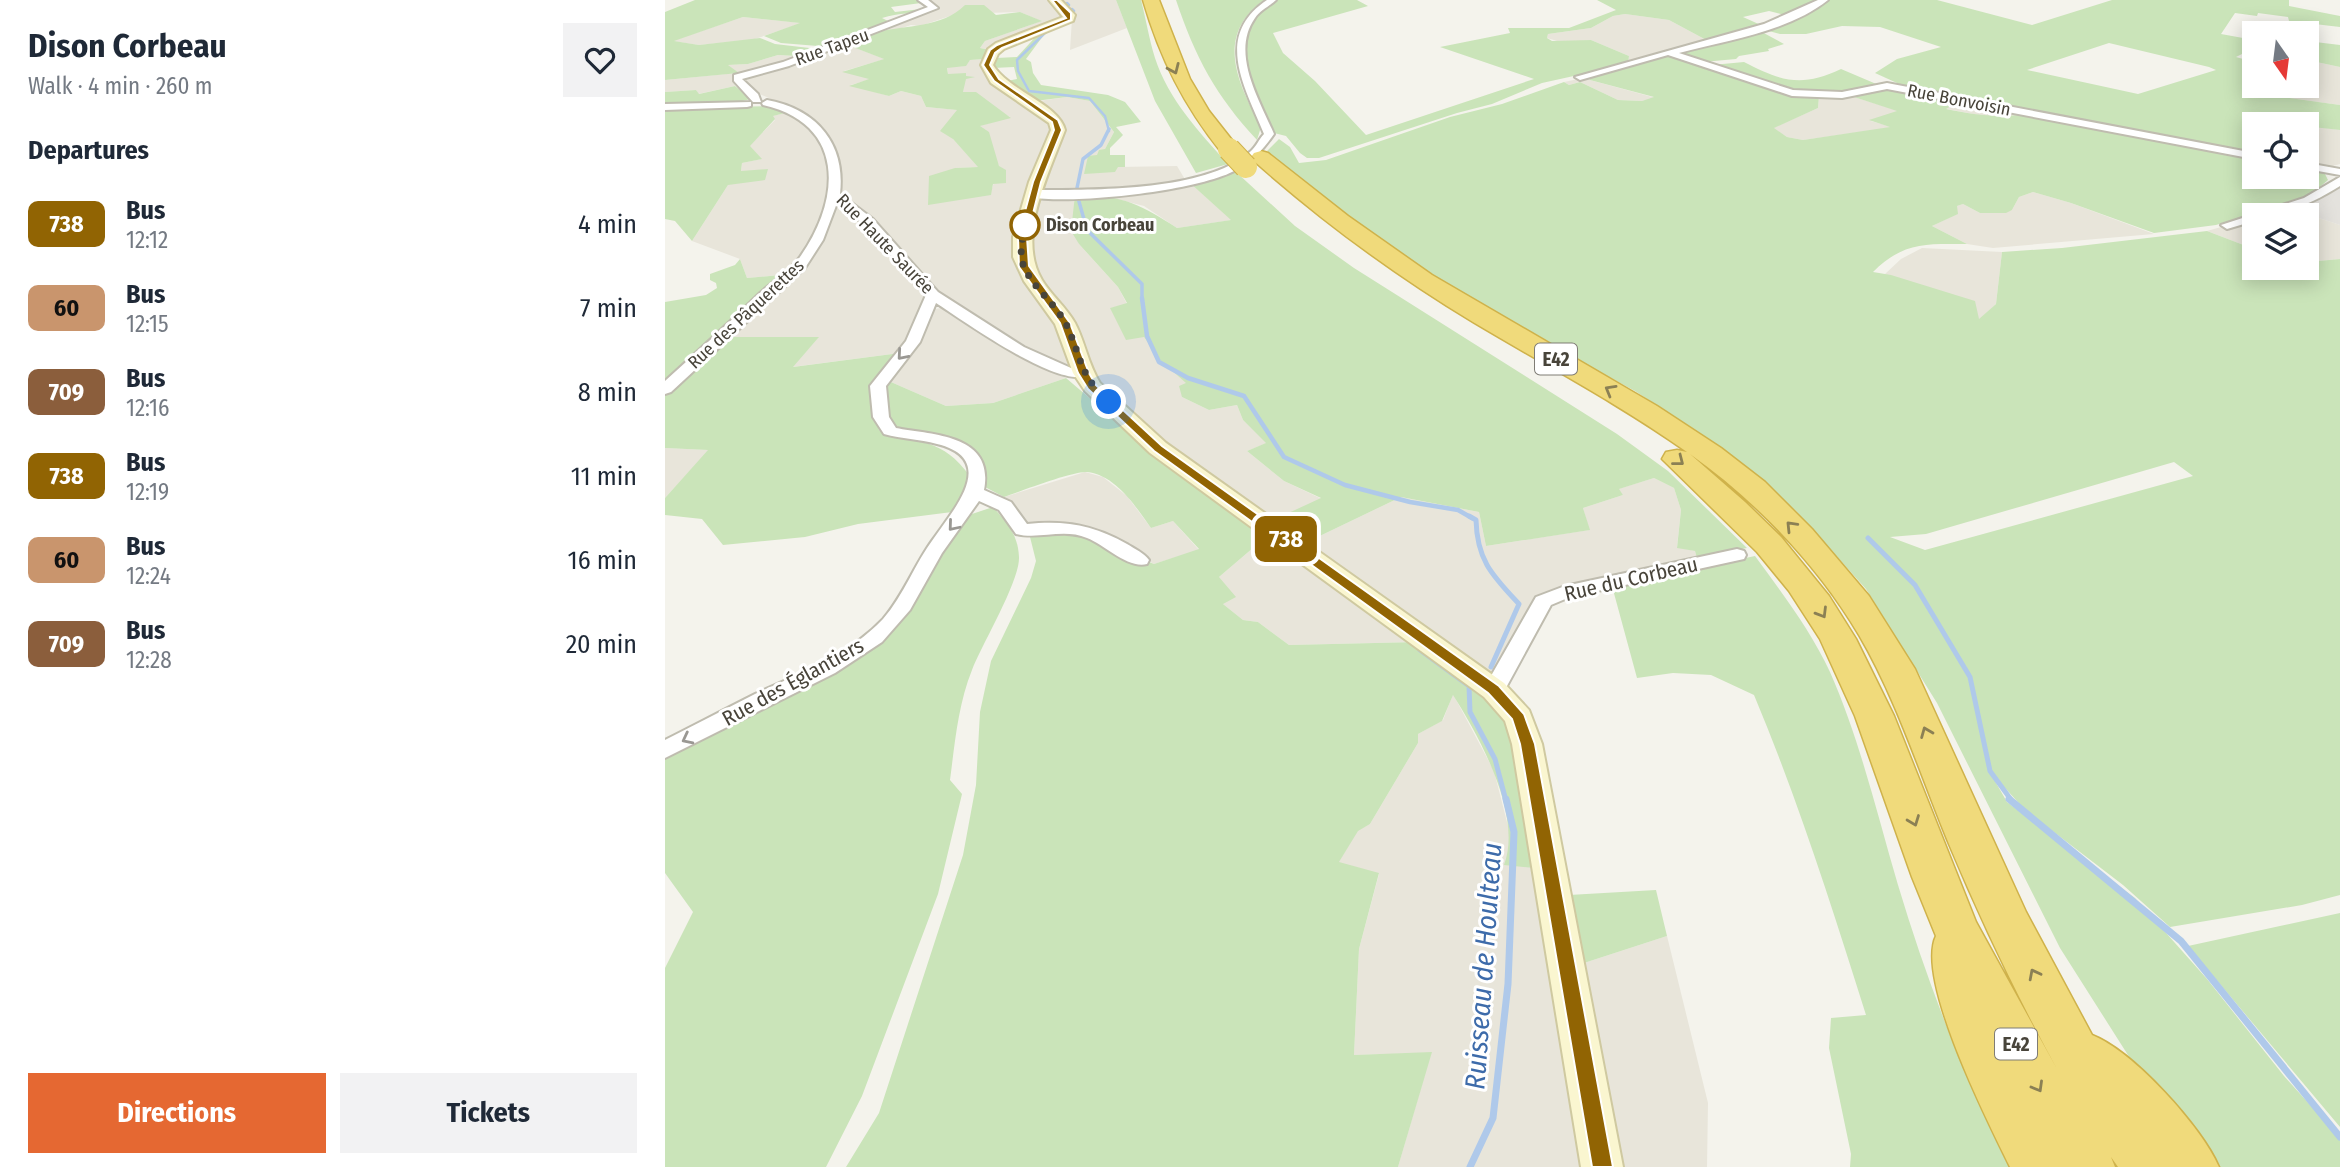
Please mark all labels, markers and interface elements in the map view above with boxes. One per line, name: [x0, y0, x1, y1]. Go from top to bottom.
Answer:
north arrow: [2242, 21, 2319, 98]
map controls: [2242, 21, 2319, 280]
button: heart: [563, 23, 637, 97]
street label: Rue Tapeu: [792, 24, 872, 70]
text: Dison Corbeau: [28, 26, 227, 66]
one-way arrow: [1166, 62, 1180, 74]
text: Walk · 4 min · 260 m: [28, 72, 213, 100]
street label: Rue Bonvoisin: [1906, 79, 2012, 121]
button: locate: [2242, 112, 2319, 189]
text: Departures: [28, 135, 149, 166]
street label: Rue Haute Saurée: [832, 189, 938, 299]
text: Bus: [126, 195, 165, 226]
button: layers: [2242, 203, 2319, 280]
text: 4 min: [578, 209, 637, 240]
text: 738: [49, 210, 84, 238]
marker: Dison Corbeau: [1010, 210, 1040, 240]
place label: Dison Corbeau: [1046, 214, 1154, 236]
text: 12:12: [126, 226, 168, 254]
street label: Rue des Pâquerettes: [683, 254, 809, 373]
text: Bus: [126, 279, 165, 310]
text: 7 min: [580, 293, 637, 324]
text: 60: [54, 294, 79, 322]
text: 12:15: [126, 310, 169, 338]
road number: E42: [1535, 344, 1577, 374]
one-way arrow: [898, 347, 910, 360]
text: Bus: [126, 363, 165, 394]
text: 8 min: [578, 377, 637, 408]
text: 709: [49, 378, 84, 406]
your location: [1091, 384, 1126, 419]
one-way arrow: [1605, 385, 1618, 398]
text: 12:16: [126, 394, 169, 422]
text: Bus: [126, 447, 165, 478]
one-way arrow: [1671, 452, 1683, 465]
text: 11 min: [571, 461, 637, 492]
text: 738: [49, 462, 84, 490]
text: 12:19: [126, 478, 169, 506]
line badge: 738: [1246, 516, 1326, 562]
one-way arrow: [948, 519, 961, 531]
one-way arrow: [1786, 521, 1799, 534]
text: 738: [1269, 525, 1303, 553]
text: Bus: [126, 531, 165, 562]
text: 16 min: [568, 545, 637, 576]
text: 60: [54, 546, 79, 574]
street label: Rue du Corbeau: [1562, 551, 1700, 607]
text: 12:24: [126, 562, 171, 590]
one-way arrow: [1813, 606, 1826, 619]
text: Bus: [126, 615, 165, 646]
text: 20 min: [566, 629, 637, 660]
text: 709: [49, 630, 84, 658]
street label: Rue des Églantiers: [718, 632, 868, 732]
text: 12:28: [126, 646, 172, 674]
one-way arrow: [1920, 727, 1934, 739]
one-way arrow: [682, 730, 695, 744]
one-way arrow: [1905, 814, 1919, 826]
water label: Ruisseau de Houlteau: [1458, 841, 1509, 1091]
one-way arrow: [2029, 969, 2043, 981]
road number: E42: [1995, 1028, 2037, 1060]
button: Directions: [28, 1073, 326, 1153]
button: Tickets: [340, 1073, 637, 1153]
one-way arrow: [2030, 1080, 2043, 1092]

